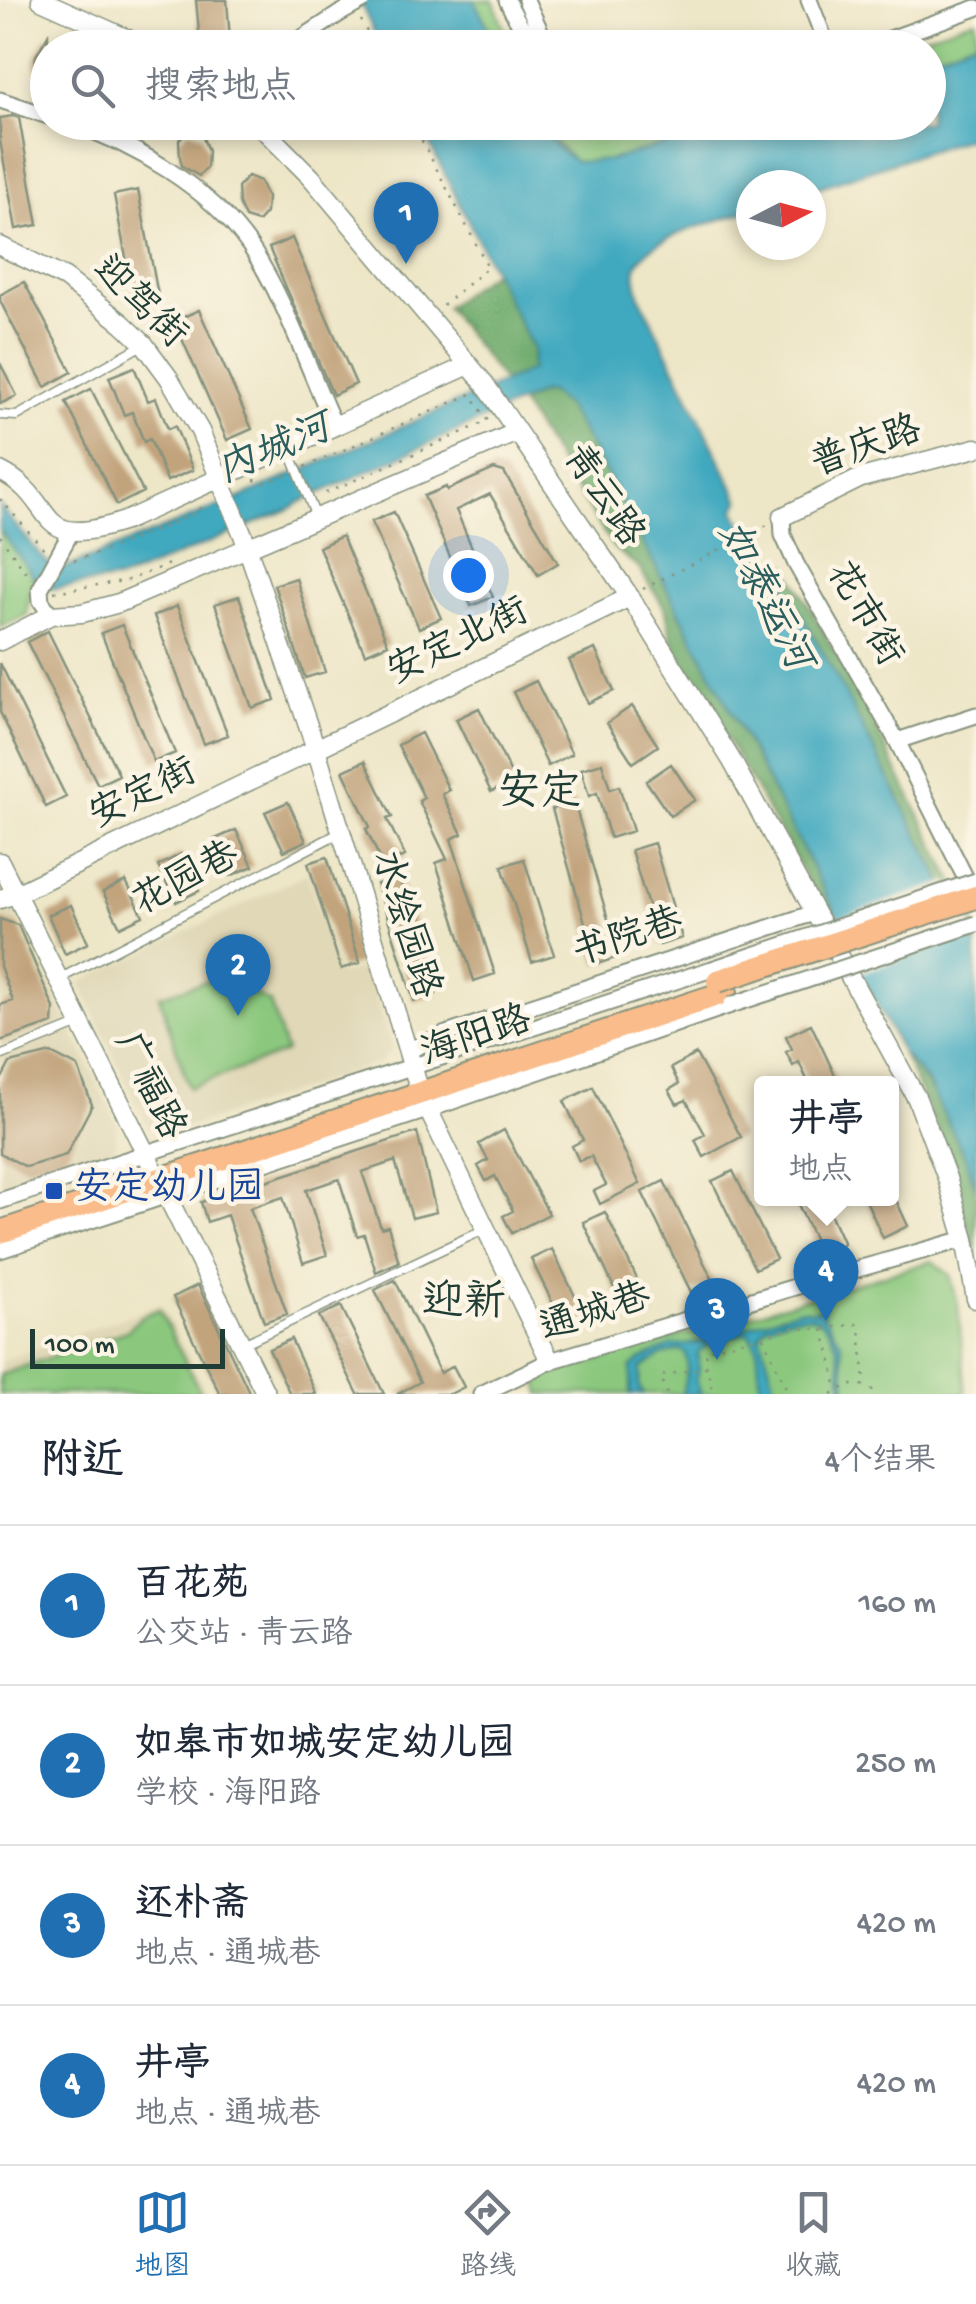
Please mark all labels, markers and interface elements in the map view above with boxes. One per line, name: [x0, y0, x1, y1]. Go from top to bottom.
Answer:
search box: [30, 30, 946, 140]
icon: search: [65, 58, 120, 113]
text: 搜索地点: [145, 68, 297, 112]
north arrow: [736, 170, 826, 260]
pin: 1: [374, 182, 438, 264]
street label: 迎驾街: [82, 246, 196, 359]
water label: 内城河: [210, 403, 345, 497]
street label: 普庆路: [805, 407, 928, 488]
street label: 青云路: [551, 436, 654, 557]
water label: 如泰运河: [705, 514, 825, 684]
your location: [443, 550, 494, 601]
street label: 花市街: [814, 553, 912, 675]
street label: 安定北街: [380, 589, 537, 697]
street label: 安定街: [82, 749, 205, 841]
district label: 安定: [498, 769, 582, 820]
street label: 花园巷: [125, 833, 248, 927]
street label: 水绘园路: [360, 845, 449, 1004]
street label: 书院巷: [566, 900, 689, 979]
pin: 2: [206, 934, 270, 1016]
street label: 海阳路: [415, 997, 538, 1078]
street label: 广福路: [102, 1025, 194, 1148]
popup: [754, 1076, 899, 1206]
text: 井亭: [788, 1101, 865, 1145]
text: 地点: [788, 1153, 853, 1191]
place label: 安定幼儿园: [74, 1167, 264, 1213]
marker: 安定幼儿园: [43, 1180, 65, 1202]
pin: 4: [794, 1238, 858, 1321]
street label: 通城巷: [534, 1275, 657, 1354]
pin: 3: [684, 1278, 750, 1360]
district label: 迎新: [422, 1279, 506, 1330]
scale bar: [30, 1324, 225, 1368]
text: 100 m: [45, 1330, 115, 1363]
text: 附近: [40, 1440, 124, 1489]
text: 4个结果: [825, 1444, 936, 1482]
text: 百花苑: [135, 1565, 249, 1609]
text: 1: [66, 1586, 79, 1624]
text: 160 m: [858, 1586, 936, 1624]
text: 公交站 · 青云路: [135, 1617, 352, 1655]
text: 如皋市如城安定幼儿园: [135, 1725, 515, 1769]
text: 2: [65, 1746, 80, 1784]
text: 250 m: [855, 1746, 936, 1784]
text: 学校 · 海阳路: [135, 1777, 320, 1815]
text: 还朴斋: [135, 1885, 249, 1929]
text: 3: [64, 1906, 81, 1944]
text: 420 m: [857, 1906, 936, 1944]
text: 地点 · 通城巷: [135, 1937, 320, 1975]
text: 井亭: [135, 2045, 211, 2089]
text: 4: [65, 2066, 80, 2104]
text: 420 m: [857, 2066, 936, 2104]
text: 地点 · 通城巷: [135, 2097, 320, 2135]
tab: 地图: [135, 2185, 191, 2285]
tab: 路线: [460, 2185, 516, 2285]
tab: 收藏: [785, 2185, 841, 2285]

